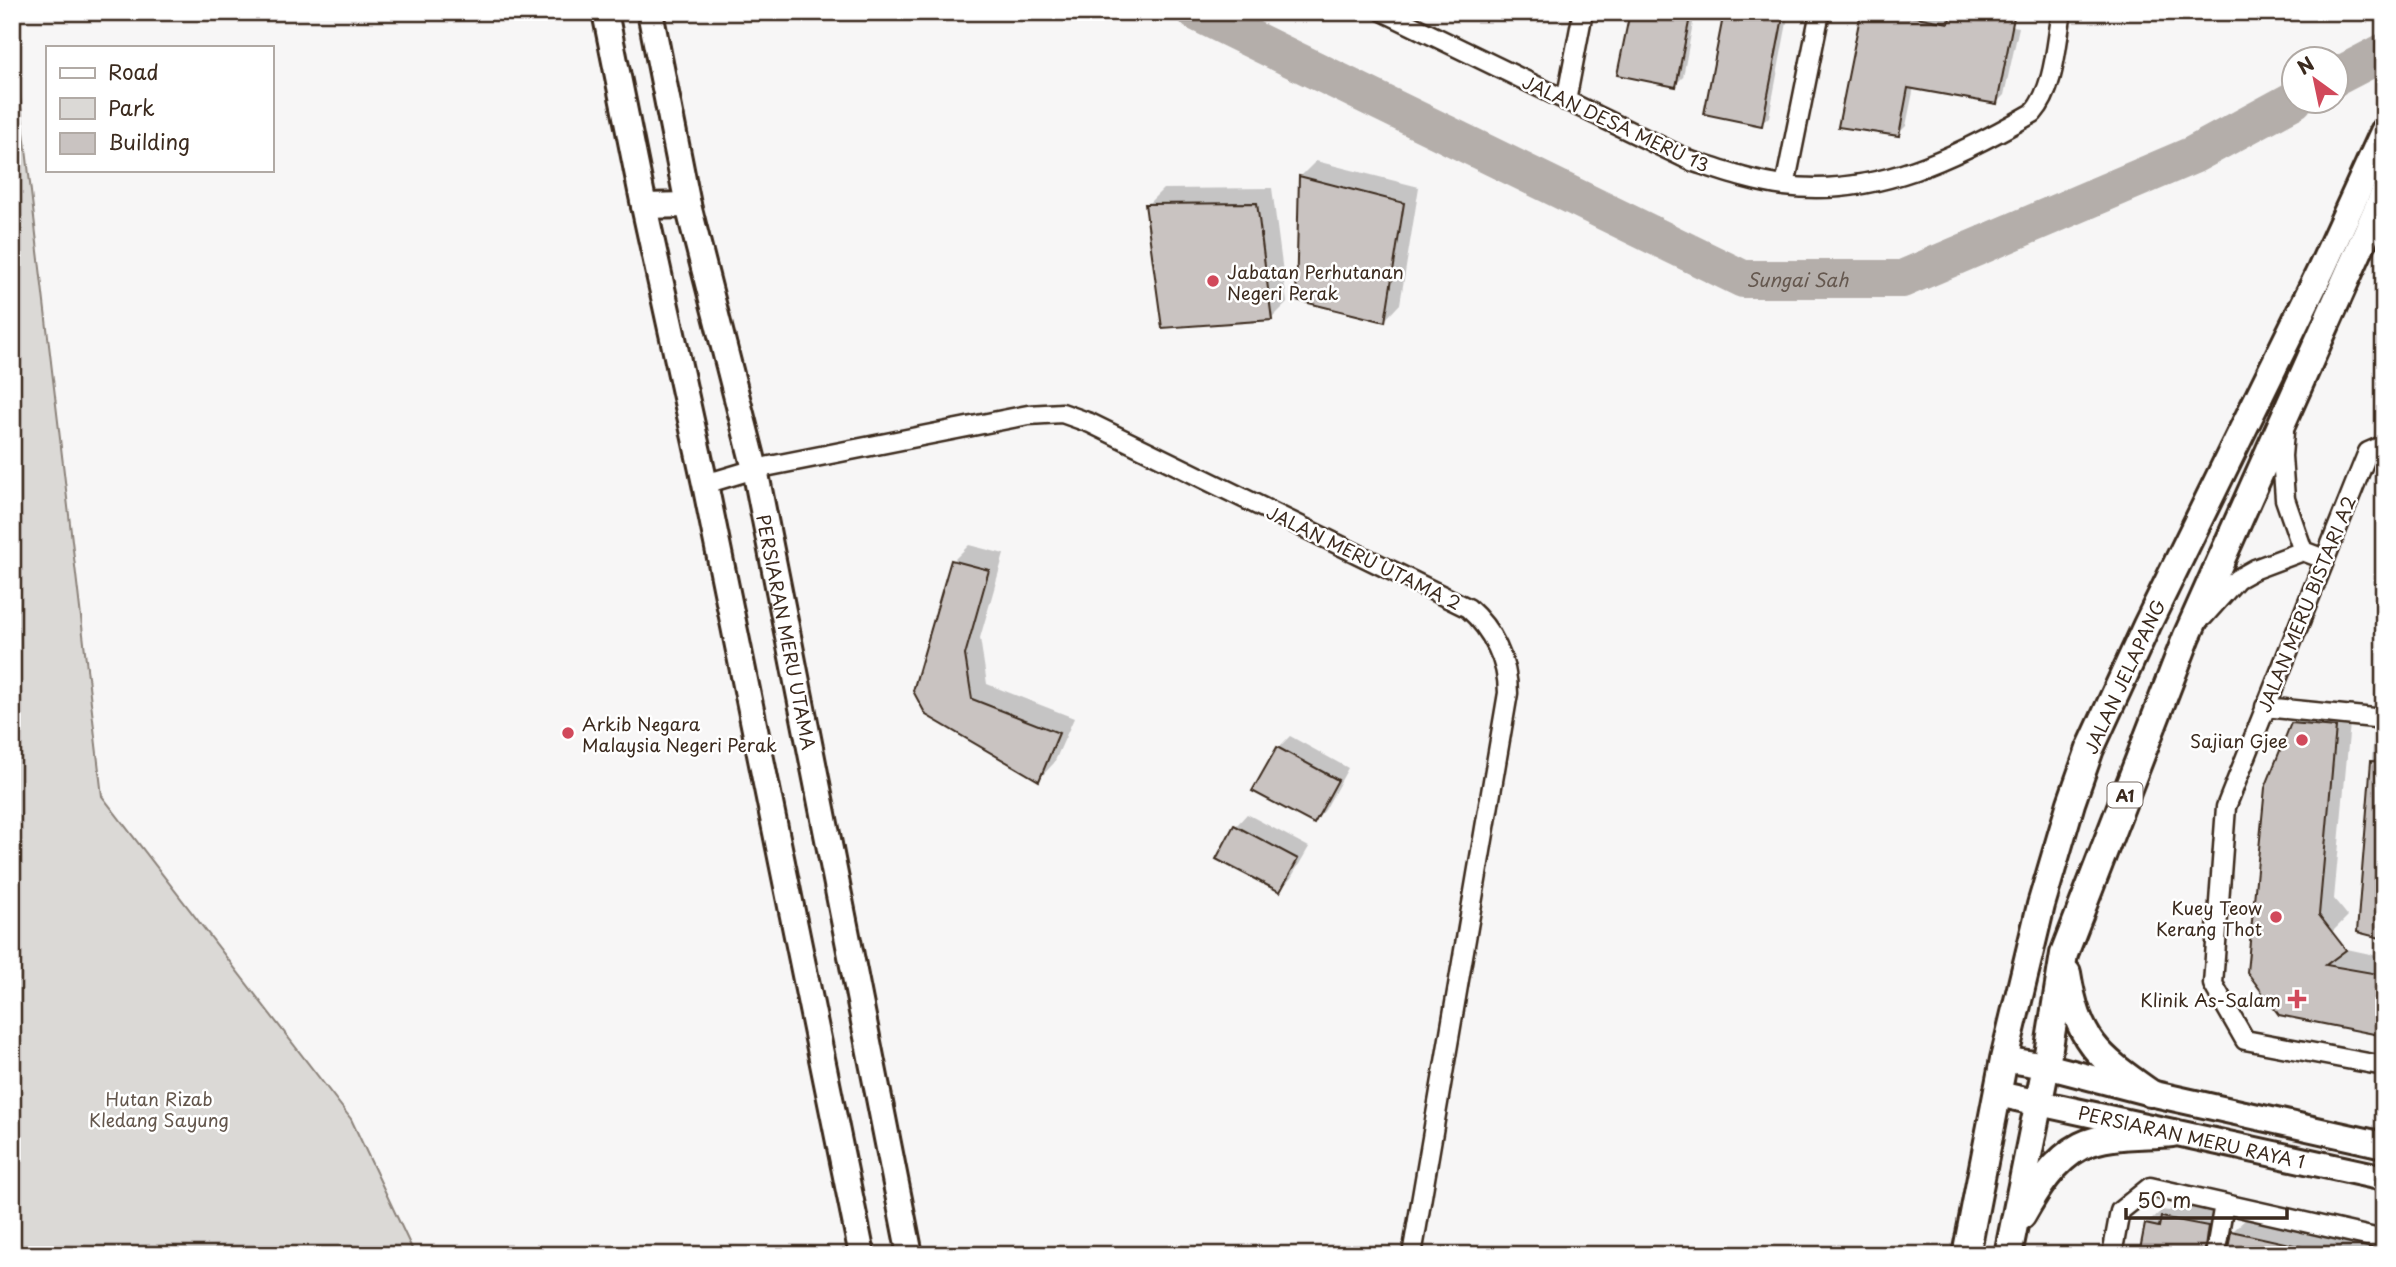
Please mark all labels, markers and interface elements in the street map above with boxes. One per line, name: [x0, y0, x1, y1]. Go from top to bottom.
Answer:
legend: [46, 46, 273, 172]
north arrow: [2280, 46, 2350, 116]
text: N: [2291, 49, 2319, 81]
text: Road: [108, 55, 159, 87]
street label: JALAN DESA MERU 13: [1518, 68, 1714, 178]
text: Park: [108, 91, 155, 123]
text: Building: [108, 125, 190, 157]
place label: Jabatan Perhutanan Negeri Perak: [1227, 258, 1404, 306]
water label: Sungai Sah: [1746, 265, 1849, 293]
marker: Jabatan Perhutanan Negeri Perak: [1205, 273, 1221, 289]
street label: JALAN MERU BISTARI A2: [2250, 492, 2362, 716]
street label: JALAN MERU UTAMA 2: [1262, 498, 1466, 616]
street label: PERSIARAN MERU UTAMA: [751, 512, 824, 752]
street label: JALAN JELAPANG: [2076, 594, 2171, 758]
place label: Arkib Negara Malaysia Negeri Perak: [582, 710, 777, 758]
marker: Arkib Negara Malaysia Negeri Perak: [560, 725, 576, 741]
place label: Sajian Gjee: [2190, 727, 2288, 754]
marker: Sajian Gjee: [2294, 732, 2310, 748]
road number: A1: [2108, 782, 2142, 808]
place label: Kuey Teow Kerang Thot: [2156, 894, 2262, 942]
marker: Kuey Teow Kerang Thot: [2268, 909, 2284, 925]
place label: Klinik As-Salam: [2140, 986, 2281, 1013]
marker: Klinik As-Salam: [2287, 989, 2307, 1009]
park label: Hutan Rizab Kledang Sayung: [89, 1085, 229, 1133]
street label: PERSIARAN MERU RAYA 1: [2076, 1098, 2307, 1174]
scale bar: [2126, 1176, 2288, 1220]
text: 50 m: [2137, 1183, 2191, 1215]

